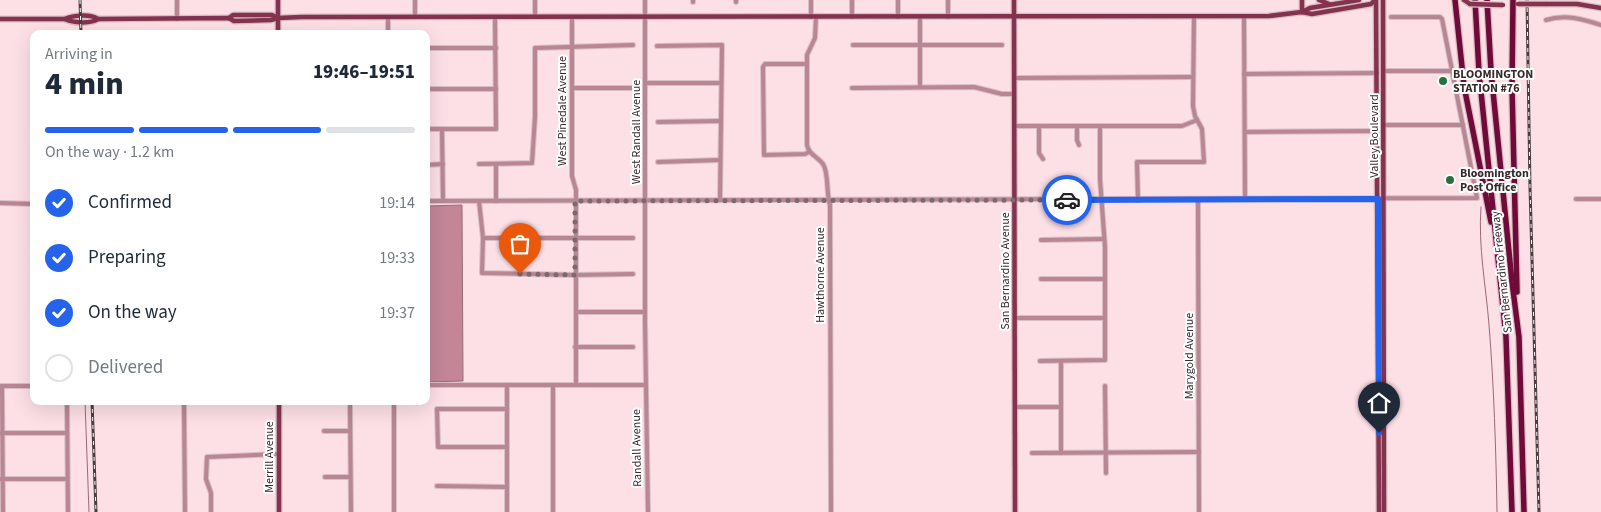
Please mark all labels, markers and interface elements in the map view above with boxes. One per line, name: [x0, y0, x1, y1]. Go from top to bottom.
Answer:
text: Arriving in: [45, 43, 113, 65]
street label: West Pinedale Avenue: [554, 56, 571, 166]
text: 19:46–19:51: [313, 59, 415, 86]
text: 4 min: [45, 61, 124, 107]
place label: BLOOMINGTON STATION #76: [1453, 66, 1533, 97]
marker: BLOOMINGTON STATION #76: [1437, 75, 1449, 87]
street label: West Randall Avenue: [628, 80, 645, 184]
street label: Valley Boulevard: [1366, 94, 1383, 178]
text: On the way · 1.2 km: [45, 141, 174, 163]
place label: Bloomington Post Office: [1460, 165, 1529, 196]
marker: Bloomington Post Office: [1444, 174, 1456, 186]
courier: [1042, 175, 1092, 225]
icon: car: [1053, 186, 1081, 214]
icon: check: [45, 189, 73, 217]
text: Confirmed: [88, 189, 172, 216]
text: 19:14: [379, 192, 415, 214]
street label: San Bernardino Freeway: [1487, 210, 1517, 334]
street label: San Bernardino Avenue: [997, 212, 1014, 330]
pin: [499, 223, 541, 274]
street label: Hawthorne Avenue: [812, 227, 829, 323]
icon: bag: [506, 230, 534, 258]
icon: check: [45, 244, 73, 272]
text: Preparing: [88, 244, 166, 271]
text: 19:33: [379, 247, 415, 269]
icon: check: [45, 299, 73, 327]
text: On the way: [88, 299, 177, 326]
text: 19:37: [379, 302, 415, 324]
street label: Marygold Avenue: [1181, 313, 1198, 399]
text: Delivered: [88, 354, 163, 381]
pin: [1358, 382, 1400, 433]
icon: home: [1365, 389, 1393, 417]
street label: Randall Avenue: [628, 409, 646, 487]
street label: Merrill Avenue: [261, 421, 278, 493]

